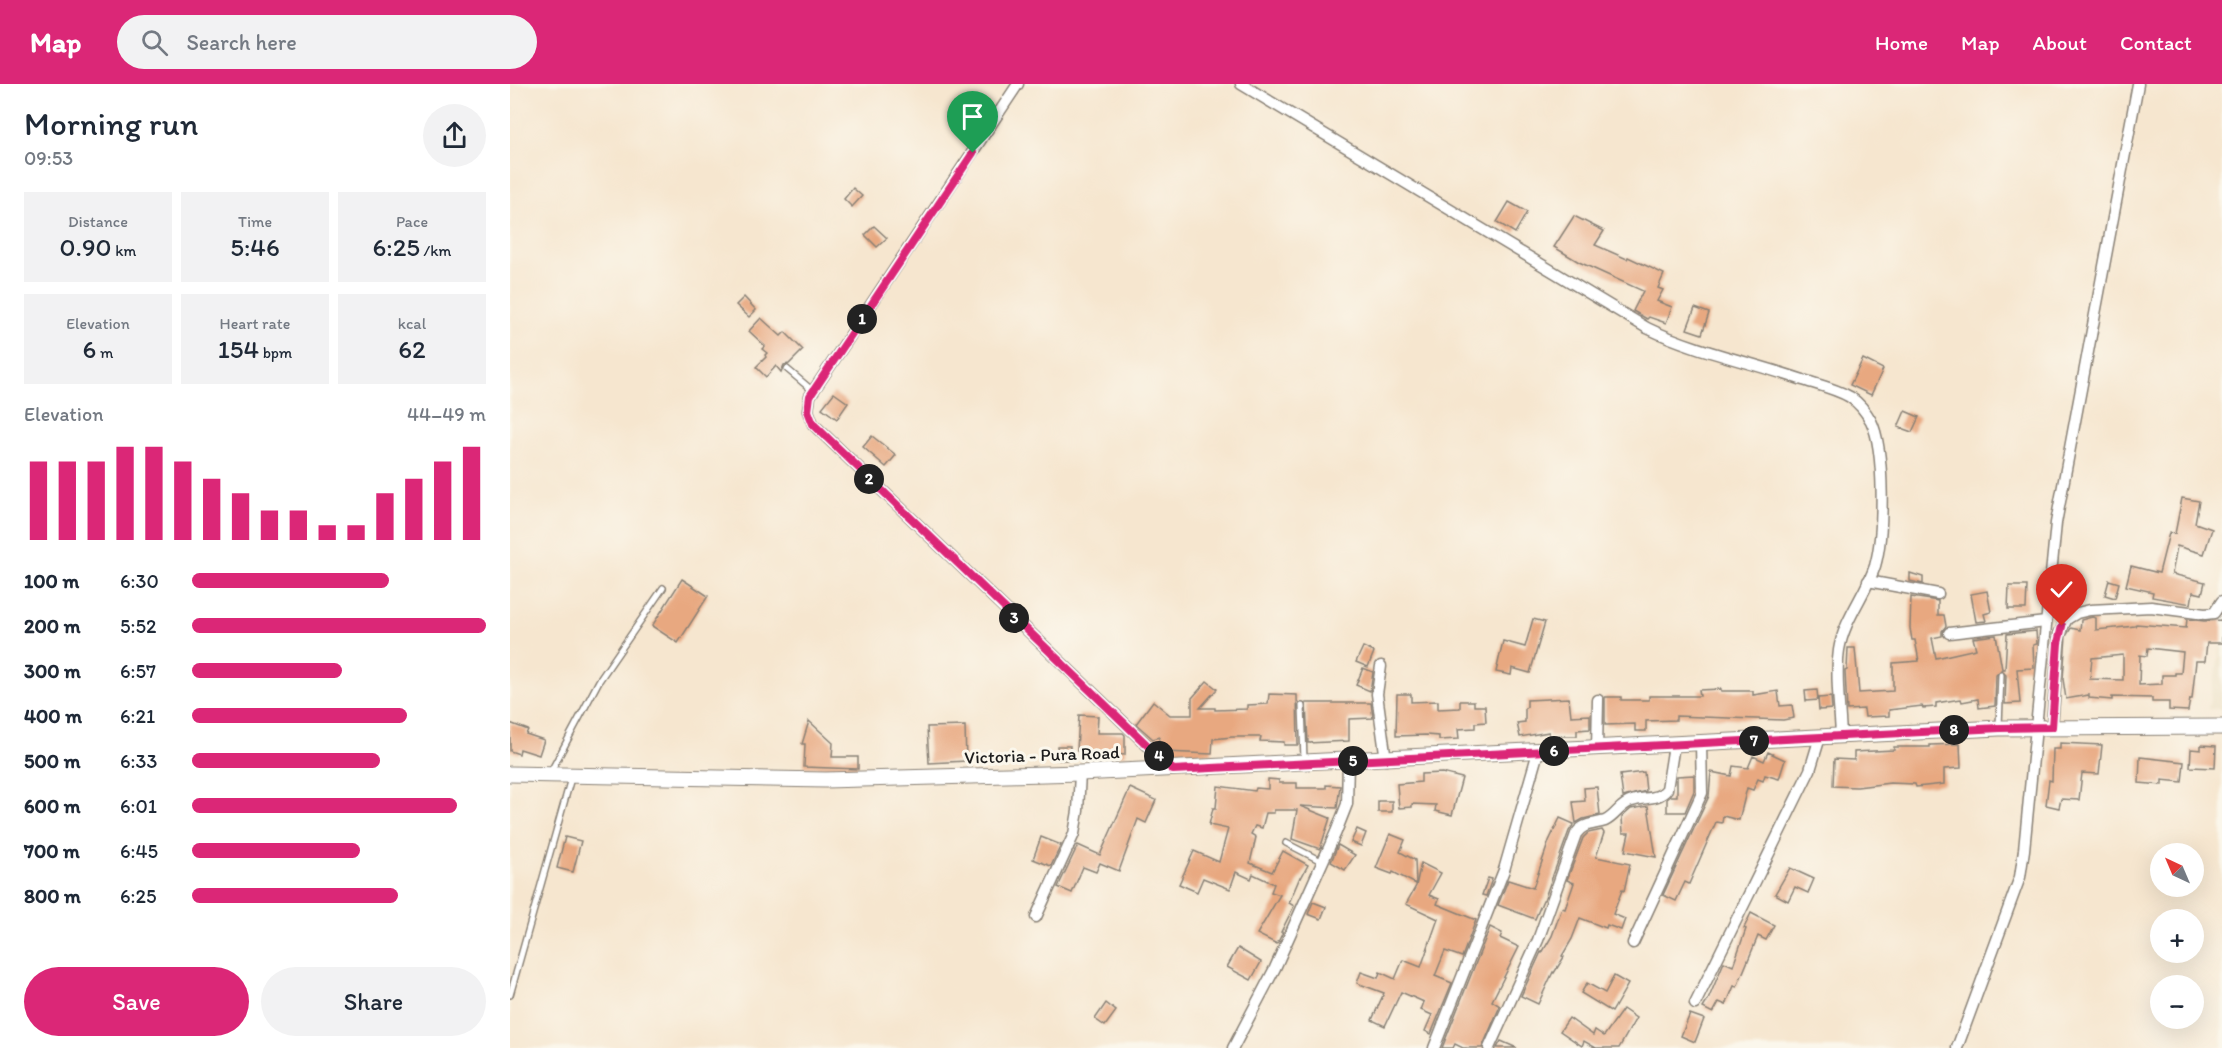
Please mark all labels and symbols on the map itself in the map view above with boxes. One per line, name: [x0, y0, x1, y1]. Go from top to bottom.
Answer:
pin: [947, 91, 998, 153]
pin: 1: [847, 304, 877, 334]
pin: 2: [854, 464, 884, 494]
pin: [2036, 564, 2087, 626]
pin: 3: [999, 603, 1029, 633]
pin: 8: [1939, 715, 1969, 745]
pin: 7: [1739, 726, 1769, 756]
pin: 6: [1539, 736, 1569, 766]
street label: Victoria - Pura Road: [964, 741, 1120, 769]
pin: 4: [1144, 741, 1174, 771]
pin: 5: [1338, 746, 1368, 776]
north arrow: [2150, 843, 2204, 897]

